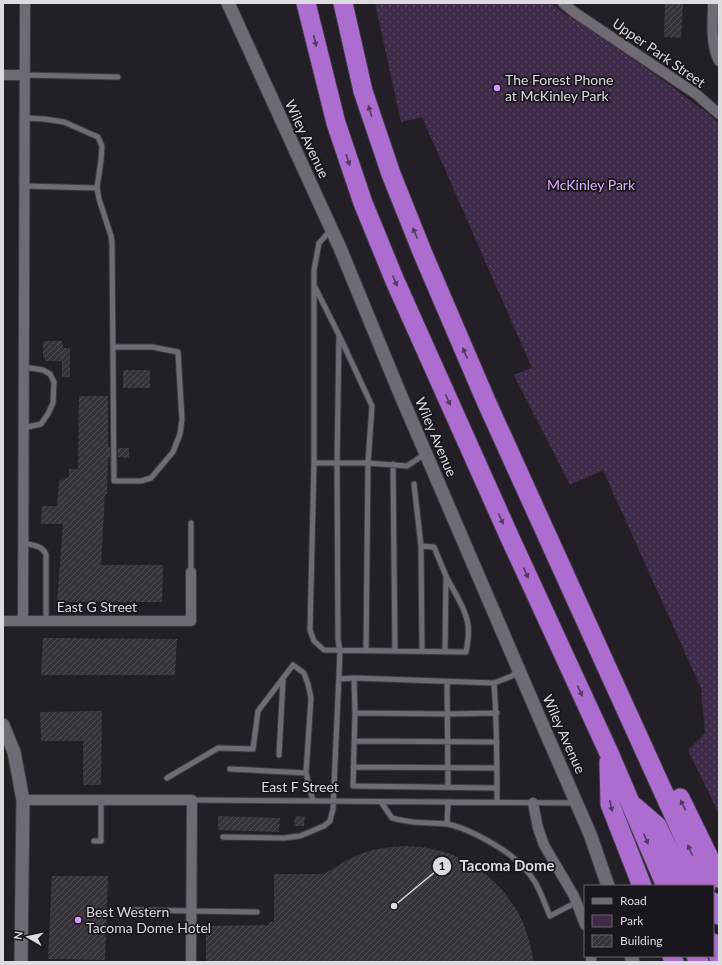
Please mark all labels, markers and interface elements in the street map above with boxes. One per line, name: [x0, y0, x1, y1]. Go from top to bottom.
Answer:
street label: Upper Park Street: [610, 14, 709, 91]
one-way arrow: [312, 35, 318, 47]
place label: The Forest Phone at McKinley Park: [505, 71, 613, 104]
marker: The Forest Phone at McKinley Park: [492, 83, 502, 93]
street label: Wiley Avenue: [282, 97, 333, 181]
one-way arrow: [367, 104, 373, 116]
one-way arrow: [346, 155, 352, 167]
park label: McKinley Park: [547, 176, 636, 193]
one-way arrow: [411, 226, 417, 238]
one-way arrow: [392, 276, 398, 287]
one-way arrow: [462, 346, 468, 358]
one-way arrow: [445, 394, 451, 406]
street label: Wiley Avenue: [412, 395, 461, 479]
one-way arrow: [499, 513, 505, 525]
one-way arrow: [523, 568, 529, 579]
street label: East G Street: [57, 598, 137, 615]
one-way arrow: [577, 686, 583, 697]
street label: Wiley Avenue: [539, 692, 589, 776]
street label: East F Street: [261, 778, 339, 795]
one-way arrow: [609, 799, 615, 812]
one-way arrow: [680, 800, 687, 811]
one-way arrow: [643, 833, 649, 845]
one-way arrow: [687, 845, 693, 856]
callout: Tacoma Dome: [432, 853, 563, 880]
text: Tacoma Dome: [460, 856, 555, 874]
text: 1: [439, 858, 446, 873]
legend: [584, 885, 714, 957]
text: Road: [620, 893, 647, 908]
place label: Best Western Tacoma Dome Hotel: [86, 903, 211, 936]
text: Park: [620, 913, 644, 928]
marker: Best Western Tacoma Dome Hotel: [73, 915, 83, 925]
north arrow: [8, 917, 48, 957]
text: N: [11, 930, 25, 941]
text: Building: [620, 933, 663, 948]

